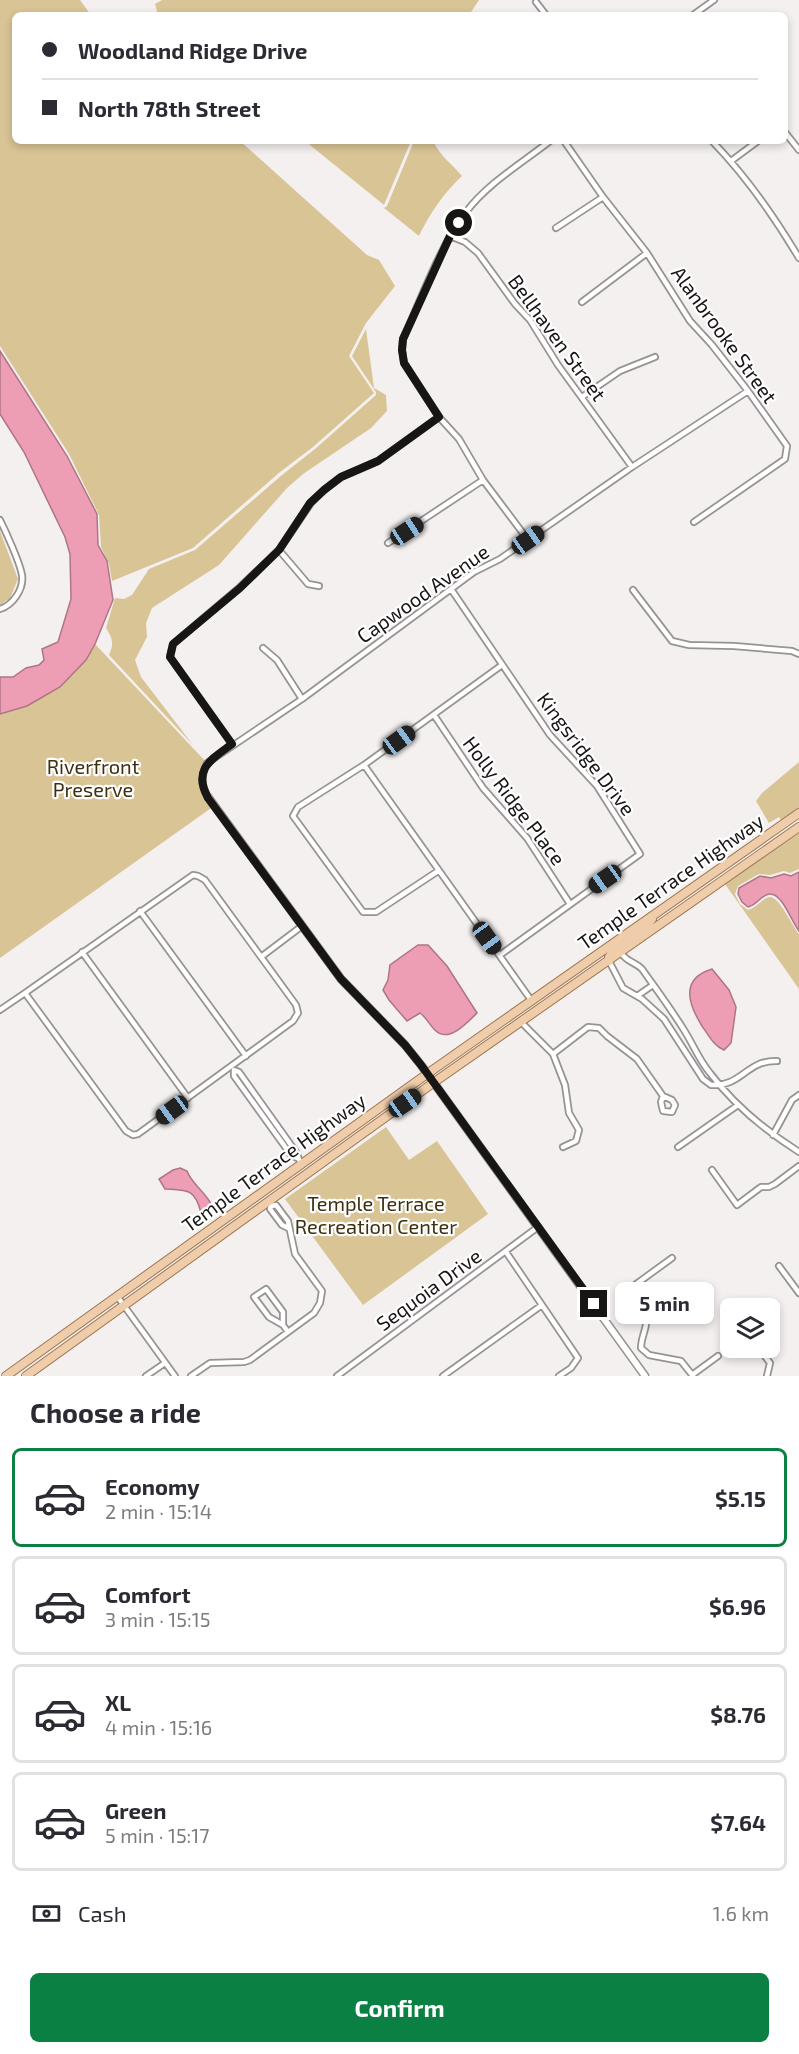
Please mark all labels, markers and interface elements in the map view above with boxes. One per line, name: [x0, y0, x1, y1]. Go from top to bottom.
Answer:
text: Woodland Ridge Drive: [78, 37, 307, 63]
text: North 78th Street: [78, 95, 260, 121]
route start: [445, 209, 472, 236]
street label: Alanbrooke Street: [667, 261, 783, 408]
street label: Bellhaven Street: [504, 269, 612, 406]
car: [387, 514, 427, 548]
car: [508, 522, 548, 558]
street label: Capwood Avenue: [352, 539, 493, 648]
street label: Kingsridge Drive: [533, 687, 641, 820]
car: [379, 722, 419, 758]
street label: Holly Ridge Place: [459, 731, 571, 869]
park label: Riverfront Preserve: [47, 754, 140, 801]
street label: Temple Terrace Highway: [573, 808, 768, 954]
car: [585, 861, 625, 897]
car: [469, 918, 505, 958]
car: [385, 1085, 425, 1121]
street label: Temple Terrace Highway: [177, 1087, 370, 1237]
car: [152, 1092, 192, 1128]
park label: Temple Terrace Recreation Center: [295, 1191, 457, 1238]
street label: Sequoia Drive: [371, 1243, 486, 1335]
callout: 5 min: [615, 1283, 714, 1325]
route end: [580, 1290, 607, 1317]
text: 5 min: [639, 1291, 690, 1315]
map controls: [720, 1298, 780, 1358]
button: layers: [720, 1298, 780, 1358]
text: Choose a ride: [30, 1396, 201, 1428]
icon: car: [33, 1471, 87, 1525]
text: Economy: [105, 1473, 200, 1499]
text: $5.15: [715, 1485, 766, 1511]
text: 2 min · 15:14: [105, 1499, 212, 1523]
icon: car: [33, 1579, 87, 1633]
text: Comfort: [105, 1581, 190, 1607]
text: $6.96: [709, 1593, 766, 1619]
text: 3 min · 15:15: [105, 1607, 210, 1631]
icon: car: [33, 1687, 87, 1741]
text: XL: [105, 1689, 131, 1715]
text: $8.76: [710, 1701, 766, 1727]
text: 4 min · 15:16: [105, 1715, 212, 1739]
icon: car: [33, 1795, 87, 1849]
text: Green: [105, 1797, 167, 1823]
text: $7.64: [710, 1809, 766, 1835]
text: 5 min · 15:17: [105, 1823, 210, 1847]
icon: cash: [30, 1897, 63, 1930]
text: Cash: [78, 1900, 127, 1926]
text: 1.6 km: [713, 1901, 769, 1925]
button: Confirm: [30, 1973, 769, 2042]

